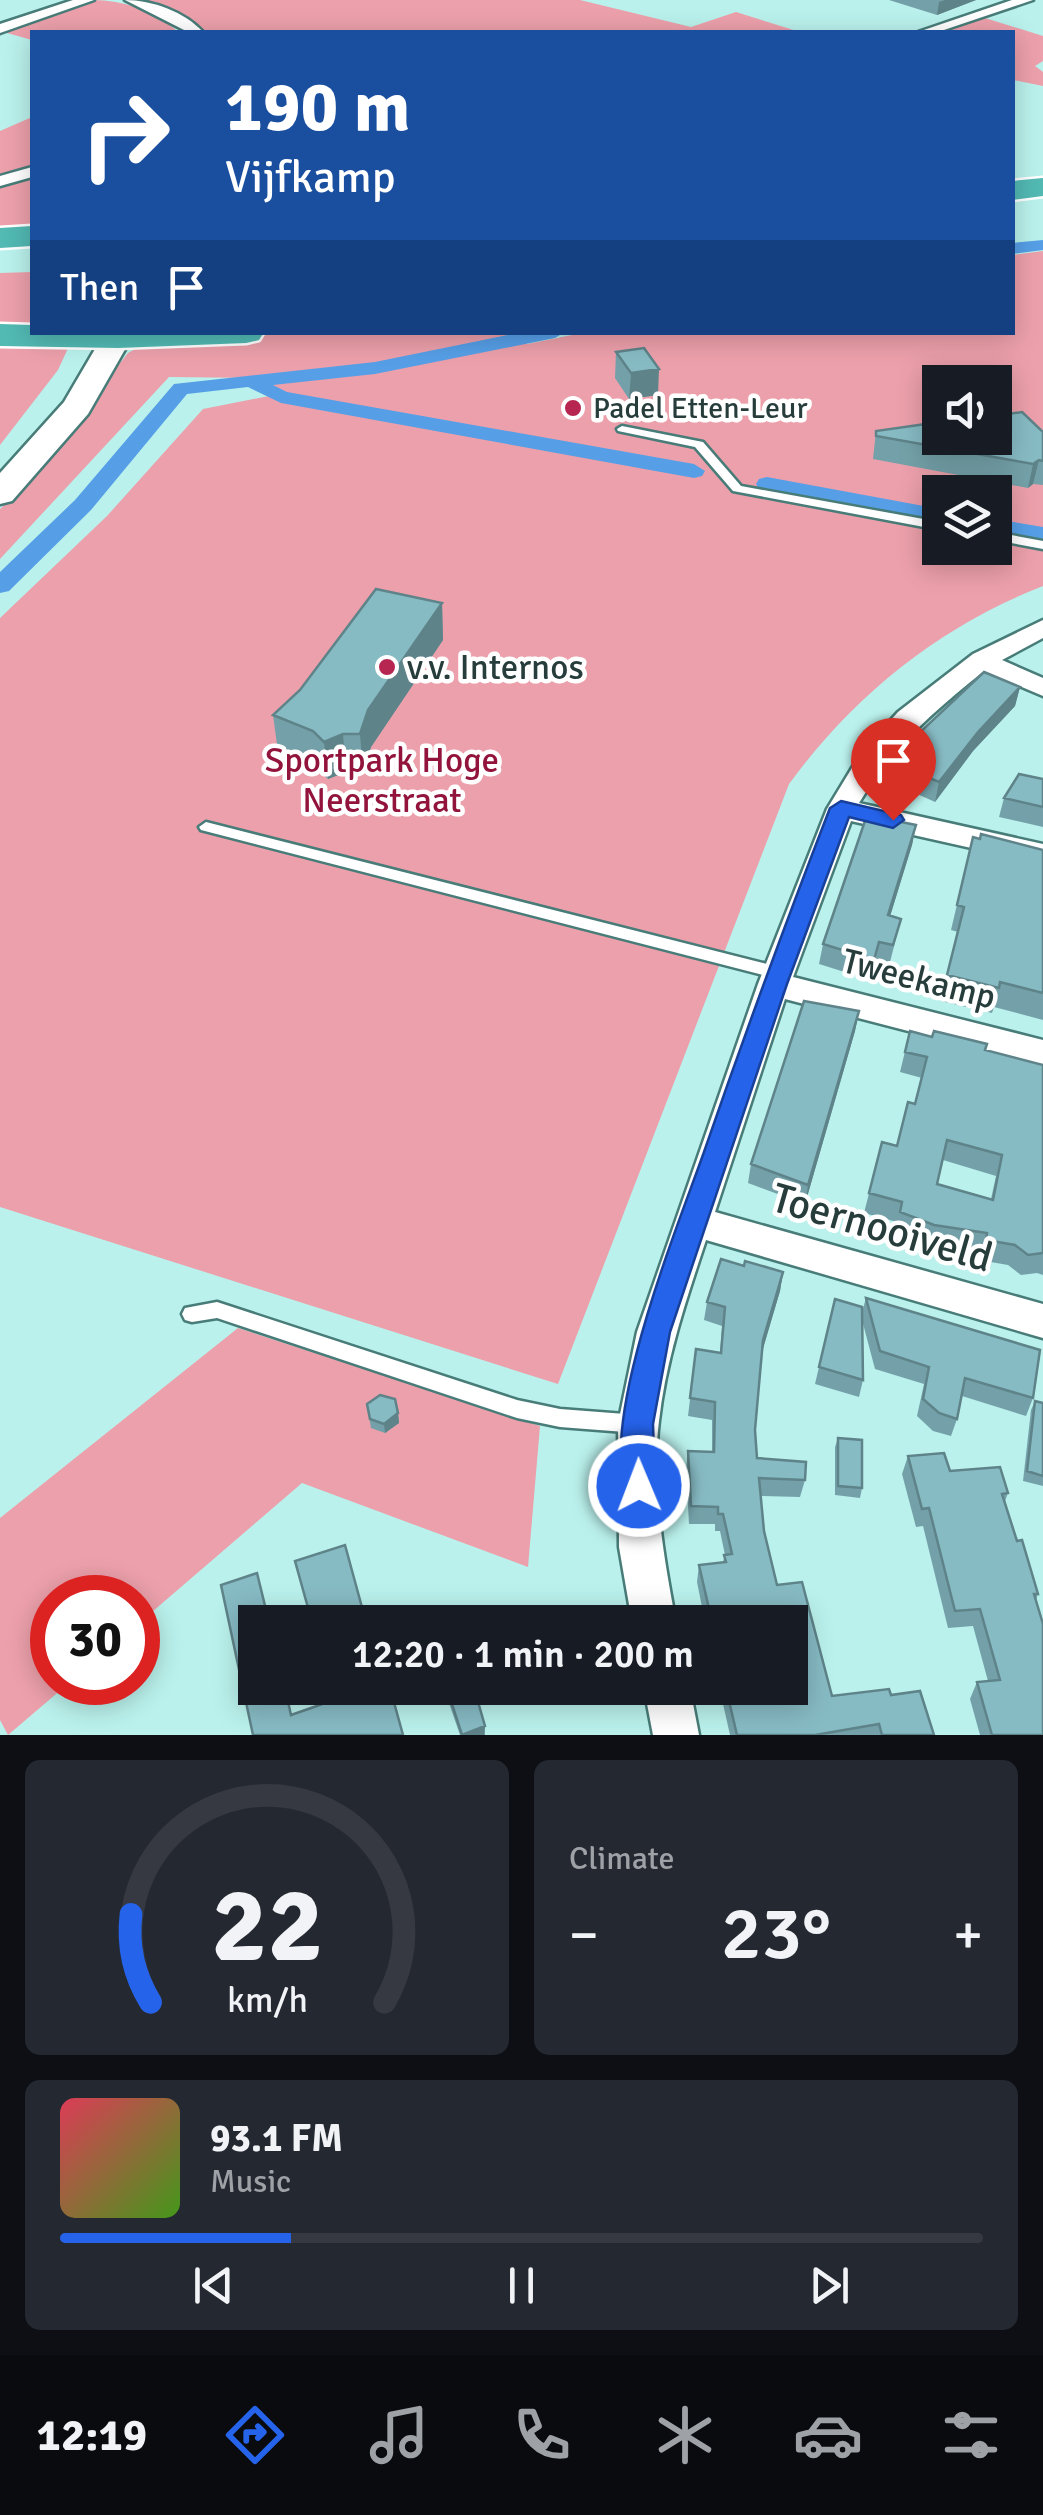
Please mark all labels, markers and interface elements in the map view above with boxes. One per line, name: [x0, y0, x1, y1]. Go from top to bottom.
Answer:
text: 190 m: [225, 64, 410, 150]
icon: right: [60, 70, 190, 200]
text: Vijfkamp: [225, 150, 396, 205]
icon: arrive: [159, 260, 214, 315]
text: Then: [60, 264, 139, 311]
map controls: [922, 365, 1012, 565]
button: sound: [922, 365, 1012, 455]
place label: Padel Etten-Leur: [593, 390, 807, 427]
marker: Padel Etten-Leur: [562, 397, 584, 419]
button: layers: [922, 475, 1012, 565]
place label: v.v. Internos: [407, 646, 584, 689]
marker: v.v. Internos: [376, 656, 398, 678]
pin: [851, 718, 936, 821]
icon: arrive: [866, 733, 921, 788]
park label: Sportpark Hoge Neerstraat: [265, 739, 499, 822]
street label: Tweekamp: [838, 939, 1000, 1019]
street label: Toernooiveld: [766, 1172, 998, 1284]
position arrow: [587, 1434, 691, 1538]
speed limit sign: 30: [30, 1575, 160, 1705]
text: 12:20 · 1 min · 200 m: [352, 1631, 694, 1678]
text: Climate: [569, 1839, 675, 1878]
text: 22: [211, 1862, 323, 1990]
text: 23°: [721, 1887, 831, 1980]
text: −: [569, 1901, 599, 1969]
text: +: [953, 1901, 983, 1969]
text: km/h: [227, 1978, 307, 2022]
text: 93.1 FM: [210, 2115, 343, 2162]
text: Music: [210, 2162, 291, 2201]
icon: previous: [186, 2258, 241, 2313]
icon: pause: [494, 2258, 549, 2313]
icon: next: [802, 2258, 857, 2313]
icon: directions: [220, 2400, 290, 2470]
icon: music: [364, 2400, 434, 2470]
icon: phone: [507, 2400, 577, 2470]
icon: climate: [650, 2400, 720, 2470]
icon: car: [793, 2400, 863, 2470]
icon: filters: [936, 2400, 1006, 2470]
text: 12:19: [37, 2408, 147, 2463]

